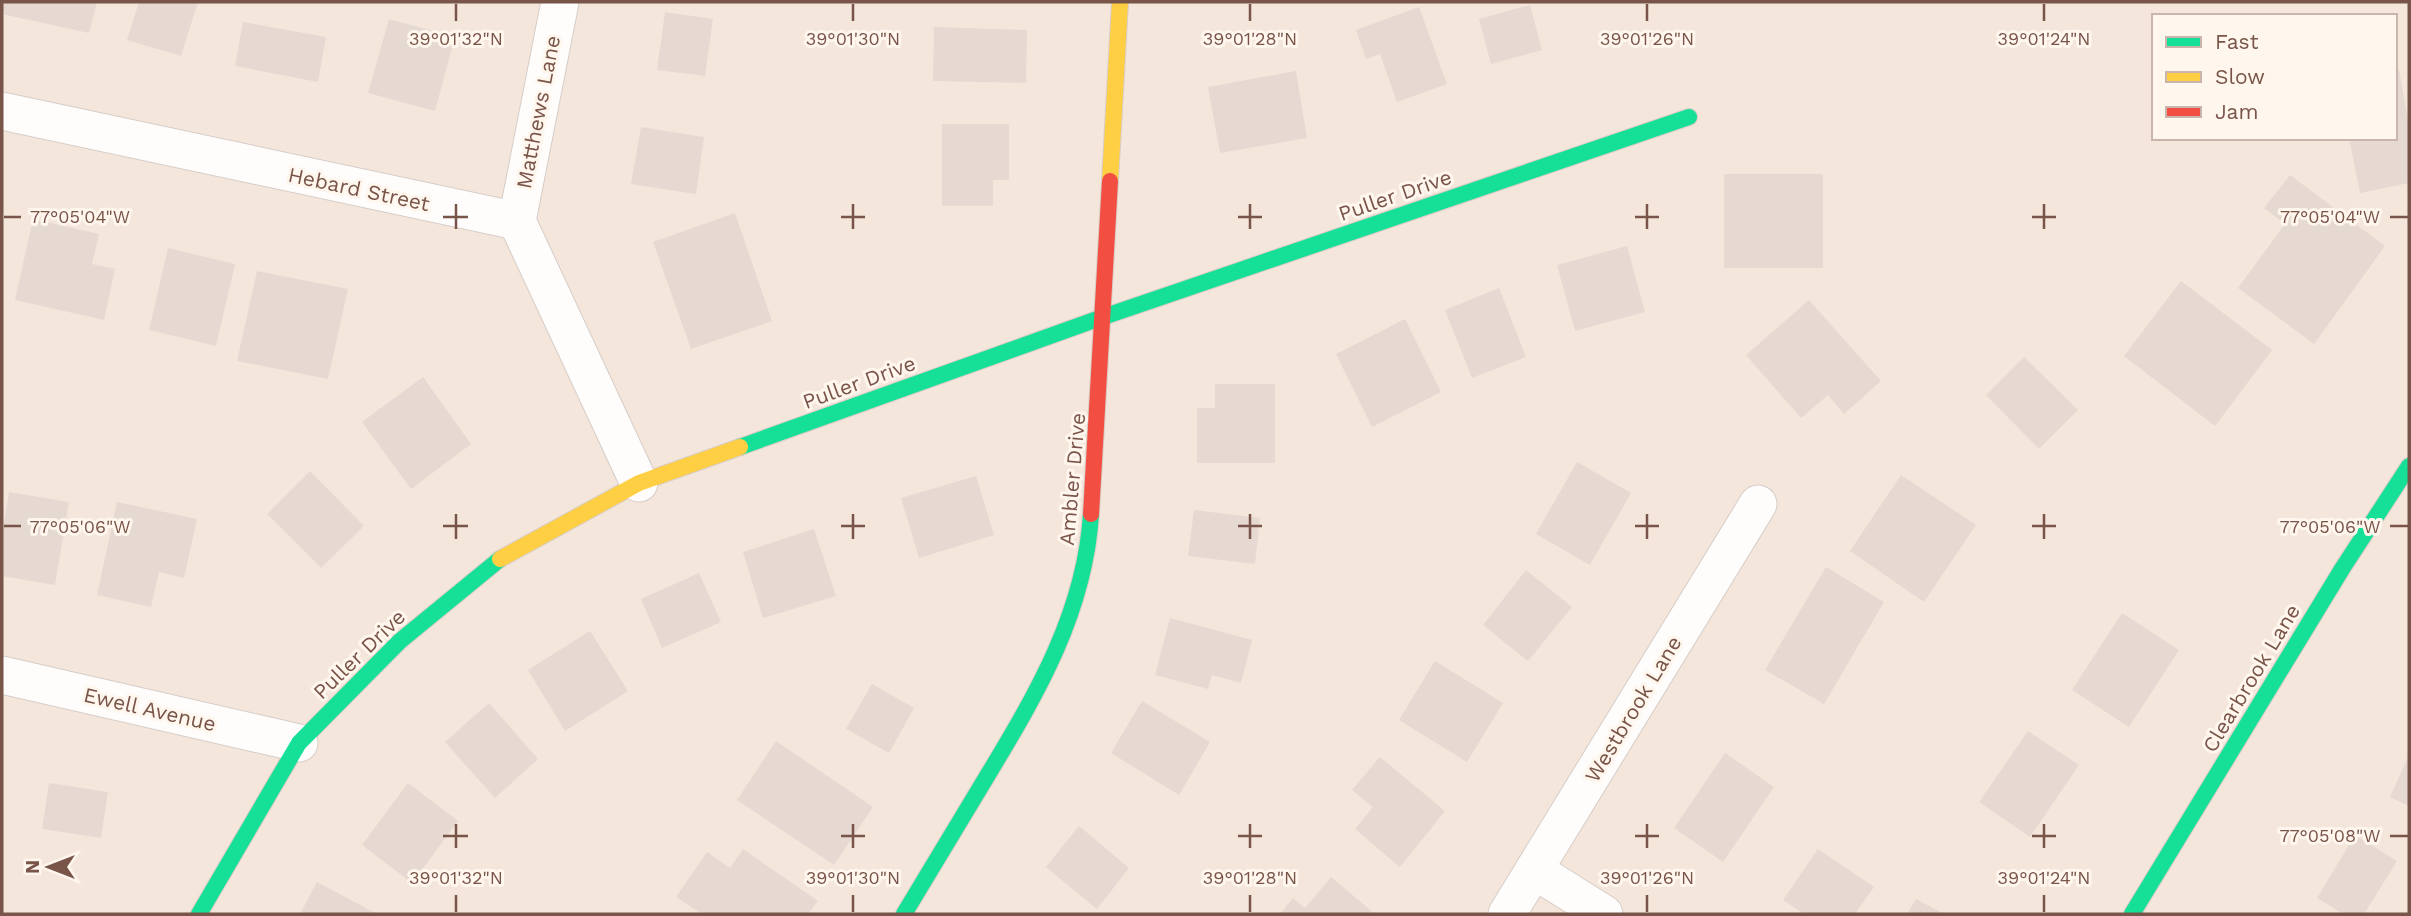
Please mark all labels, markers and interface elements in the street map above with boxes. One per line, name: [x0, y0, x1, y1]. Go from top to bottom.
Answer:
legend: [2152, 14, 2397, 140]
text: 39°01'32"N: [409, 28, 503, 49]
text: 39°01'30"N: [806, 28, 900, 49]
text: 39°01'28"N: [1203, 28, 1297, 49]
text: 39°01'26"N: [1600, 28, 1694, 49]
text: 39°01'24"N: [1998, 28, 2090, 49]
text: Fast: [2215, 29, 2259, 54]
street label: Matthews Lane: [511, 33, 565, 191]
text: Slow: [2215, 64, 2265, 89]
text: Jam: [2215, 99, 2258, 124]
street label: Hebard Street: [286, 162, 432, 216]
street label: Puller Drive: [1335, 164, 1455, 226]
text: 77°05'04"W: [30, 206, 130, 227]
text: 77°05'04"W: [2280, 206, 2380, 227]
street label: Puller Drive: [799, 350, 919, 414]
street label: Ambler Drive: [1054, 412, 1090, 546]
text: 77°05'06"W: [29, 516, 131, 537]
text: 77°05'06"W: [2279, 516, 2381, 537]
street label: Clearbrook Lane: [2197, 599, 2305, 757]
street label: Puller Drive: [308, 604, 410, 704]
street label: Westbrook Lane: [1579, 631, 1687, 787]
street label: Ewell Avenue: [81, 682, 219, 736]
text: 77°05'08"W: [2279, 825, 2381, 846]
north arrow: [14, 832, 84, 902]
text: N: [21, 860, 44, 874]
text: 39°01'32"N: [409, 867, 503, 888]
text: 39°01'30"N: [806, 867, 900, 888]
text: 39°01'28"N: [1203, 867, 1297, 888]
text: 39°01'26"N: [1600, 867, 1694, 888]
text: 39°01'24"N: [1998, 867, 2090, 888]

